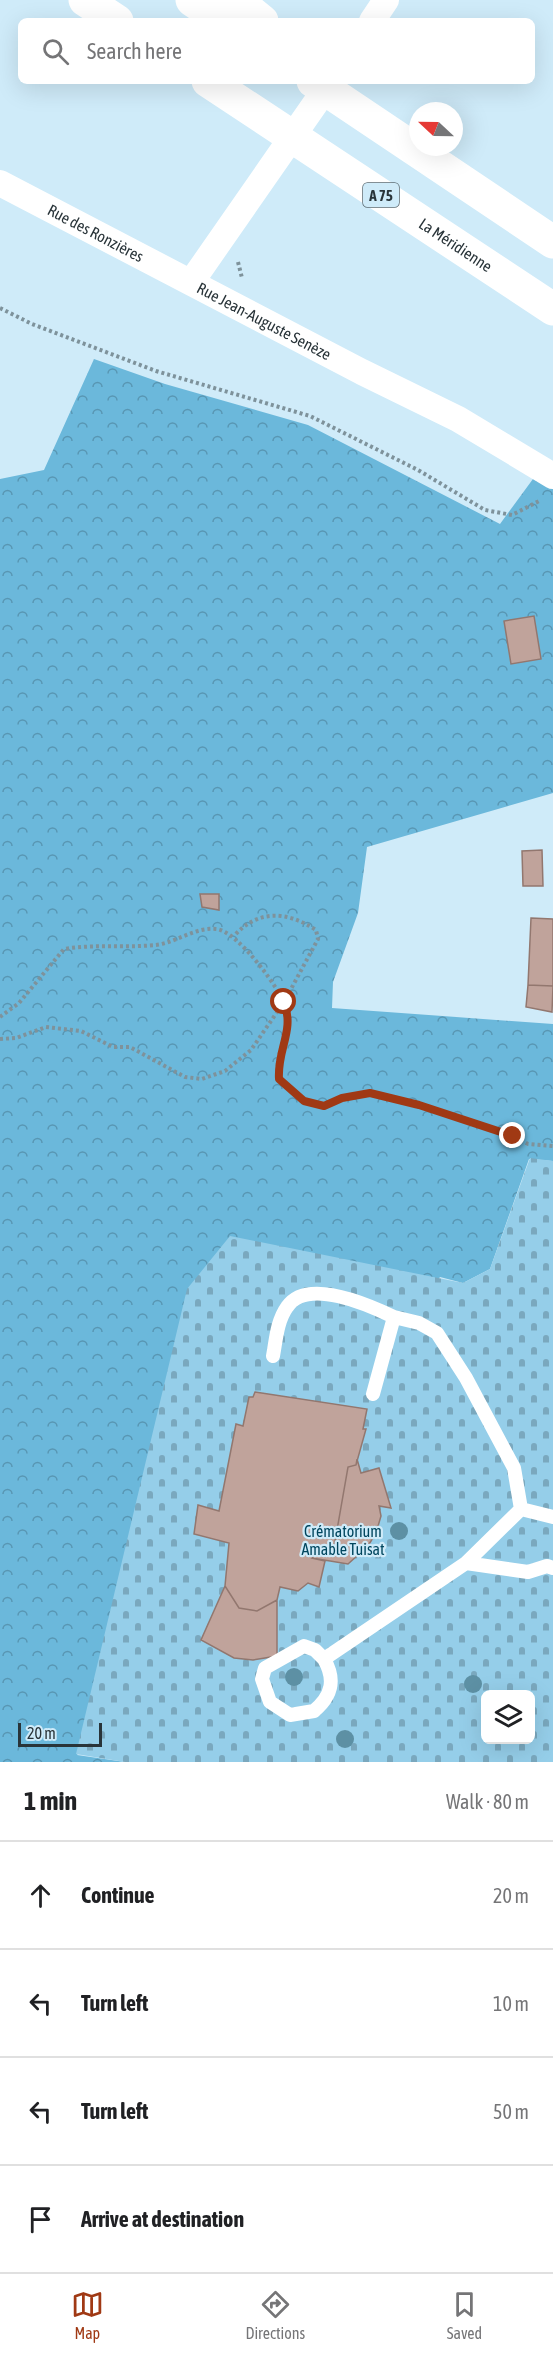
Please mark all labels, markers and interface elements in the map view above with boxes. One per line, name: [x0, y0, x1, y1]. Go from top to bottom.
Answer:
search box: [18, 18, 535, 84]
icon: search: [39, 35, 72, 68]
text: Search here: [87, 38, 182, 64]
north arrow: [409, 102, 463, 156]
road number: A 75: [363, 183, 399, 207]
street label: Rue des Ronzières: [45, 201, 147, 266]
street label: La Méridienne: [416, 214, 496, 275]
street label: Rue Jean-Auguste Senèze: [194, 279, 334, 363]
route start: [270, 988, 296, 1014]
route end: [499, 1122, 525, 1148]
park label: Crématorium Amable Tuisat: [301, 1522, 385, 1558]
map controls: [481, 1690, 535, 1744]
button: layers: [481, 1690, 535, 1744]
scale bar: [18, 1720, 102, 1748]
text: 20 m: [27, 1724, 56, 1742]
text: 1 min: [24, 1786, 77, 1816]
text: Walk · 80 m: [446, 1790, 529, 1813]
icon: ahead: [24, 1879, 57, 1912]
text: Continue: [81, 1882, 155, 1908]
text: 20 m: [493, 1884, 529, 1907]
icon: left: [24, 1987, 57, 2020]
text: Turn left: [81, 1990, 148, 2016]
text: 10 m: [493, 1992, 529, 2015]
icon: left: [24, 2095, 57, 2128]
text: Turn left: [81, 2098, 148, 2124]
text: 50 m: [493, 2100, 529, 2123]
icon: arrive: [24, 2203, 57, 2236]
text: Arrive at destination: [81, 2206, 244, 2232]
tab: Map: [71, 2288, 104, 2342]
tab: Directions: [245, 2288, 305, 2342]
tab: Saved: [447, 2288, 482, 2342]

